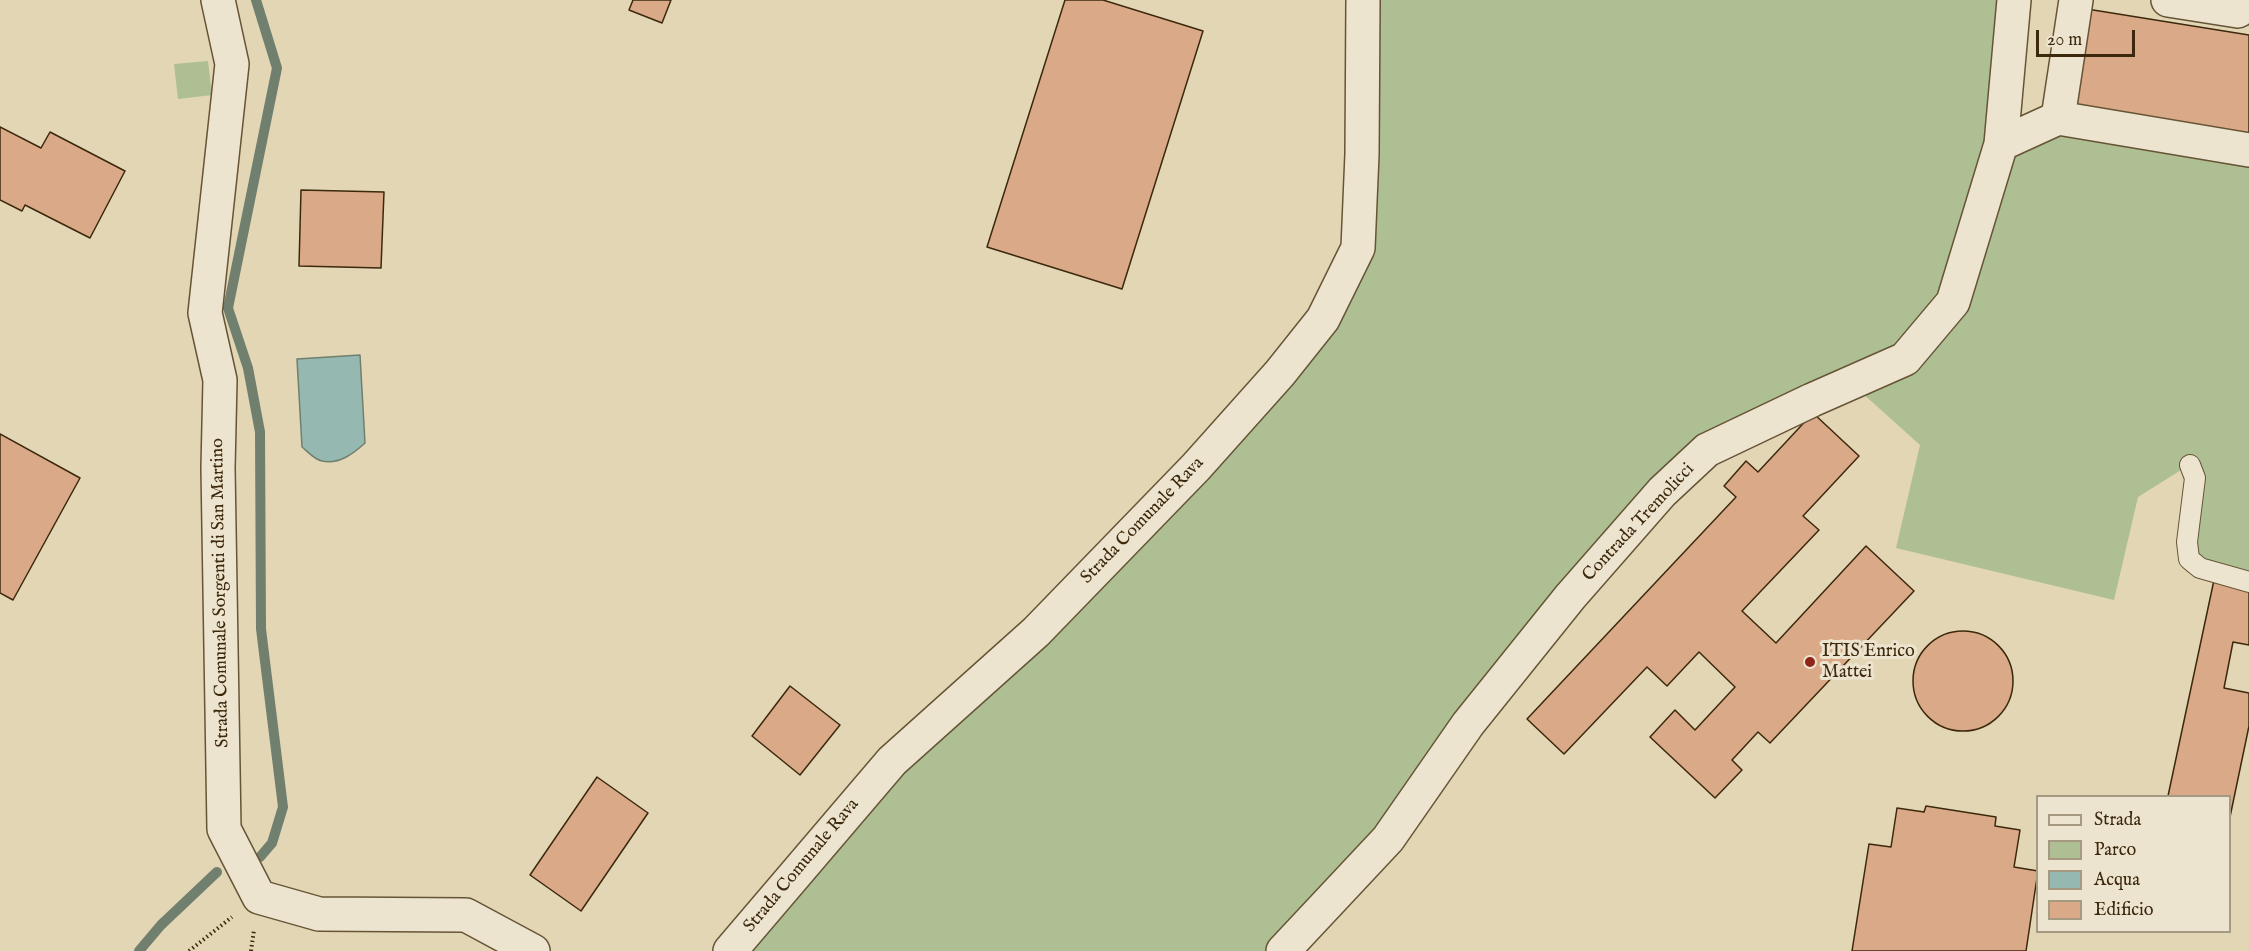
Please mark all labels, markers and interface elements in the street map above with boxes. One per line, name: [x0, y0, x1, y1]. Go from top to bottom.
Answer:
scale bar: [2039, 18, 2138, 56]
text: 20 m: [2047, 29, 2082, 52]
street label: Strada Comunale Sorgenti di San Martino: [207, 438, 235, 748]
street label: Strada Comunale Rava: [1077, 453, 1209, 589]
street label: Contrada Tremolicci: [1579, 459, 1699, 587]
place label: ITIS Enrico Mattei: [1822, 641, 1915, 684]
marker: ITIS Enrico Mattei: [1803, 655, 1817, 669]
street label: Strada Comunale Rava: [740, 795, 864, 937]
legend: [2036, 795, 2231, 933]
text: Strada: [2094, 809, 2141, 832]
text: Parco: [2094, 839, 2136, 862]
text: Acqua: [2094, 869, 2140, 892]
text: Edificio: [2094, 899, 2154, 922]

